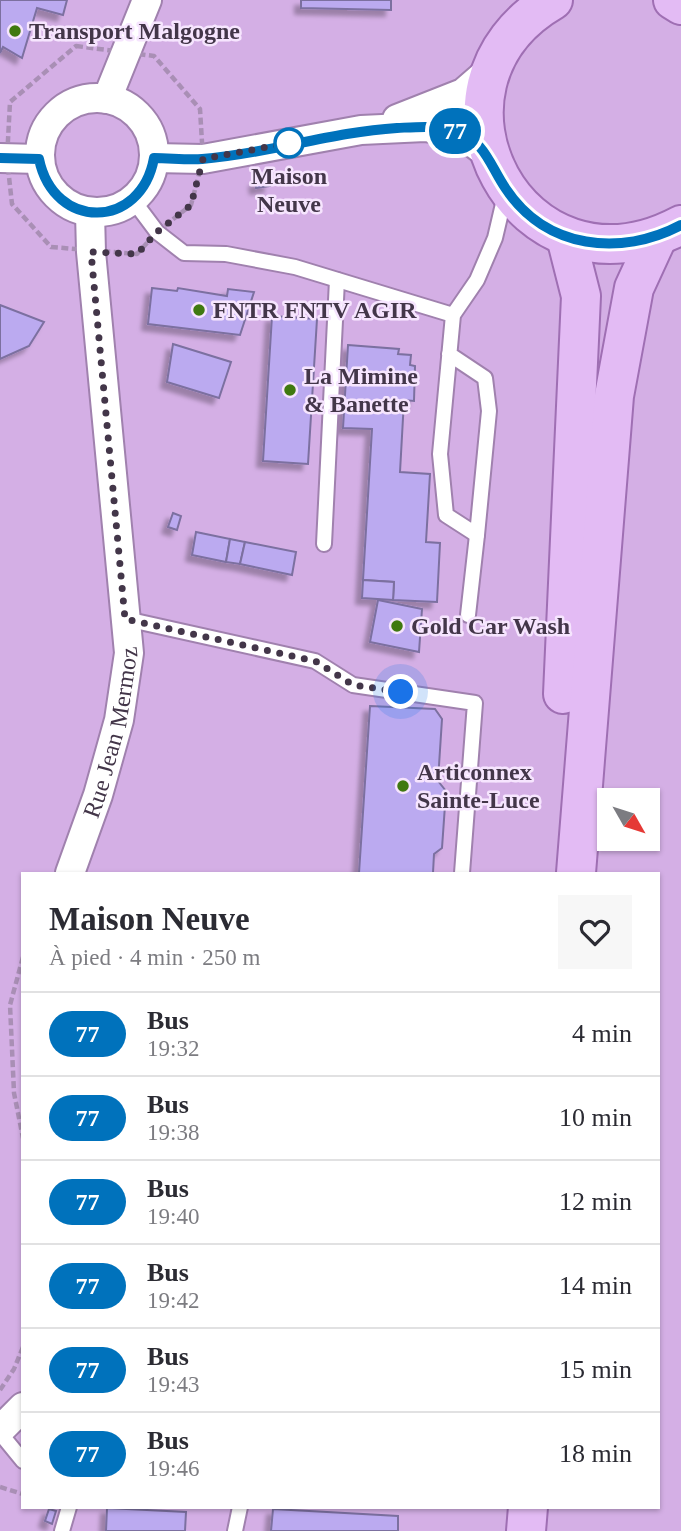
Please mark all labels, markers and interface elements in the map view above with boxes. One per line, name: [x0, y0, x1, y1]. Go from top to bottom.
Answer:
place label: Transport Malgogne: [29, 18, 240, 44]
marker: Transport Malgogne: [7, 23, 23, 39]
line badge: 77: [424, 108, 486, 154]
text: 77: [443, 118, 467, 144]
marker: Maison Neuve: [274, 128, 304, 158]
place label: Maison Neuve: [251, 163, 327, 217]
place label: FNTR FNTV AGIR: [213, 297, 417, 323]
marker: FNTR FNTV AGIR: [191, 302, 207, 318]
place label: La Mimine & Banette: [304, 363, 418, 417]
marker: La Mimine & Banette: [282, 382, 298, 398]
place label: Gold Car Wash: [411, 613, 570, 639]
marker: Gold Car Wash: [389, 618, 405, 634]
street label: Rue Jean Mermoz: [78, 646, 142, 821]
your location: [383, 674, 418, 709]
place label: Articonnex Sainte-Luce: [417, 759, 540, 813]
marker: Articonnex Sainte-Luce: [395, 778, 411, 794]
north arrow: [597, 788, 660, 850]
map controls: [597, 788, 660, 851]
button: heart: [558, 895, 632, 969]
text: Maison Neuve: [49, 901, 250, 937]
text: À pied · 4 min · 250 m: [49, 945, 260, 970]
text: Bus: [147, 1006, 189, 1035]
text: 4 min: [572, 1019, 632, 1048]
text: 77: [76, 1021, 100, 1047]
text: 19:32: [147, 1036, 199, 1061]
text: Bus: [147, 1090, 189, 1119]
text: 10 min: [559, 1103, 632, 1132]
text: 77: [76, 1105, 100, 1131]
text: 19:38: [147, 1120, 199, 1145]
text: Bus: [147, 1174, 189, 1203]
text: 12 min: [559, 1187, 632, 1216]
text: 77: [76, 1189, 100, 1215]
text: 19:40: [147, 1204, 199, 1229]
text: Bus: [147, 1258, 189, 1287]
text: 14 min: [559, 1271, 632, 1300]
text: 77: [76, 1273, 100, 1299]
text: 19:42: [147, 1288, 199, 1313]
text: Bus: [147, 1342, 189, 1371]
text: 15 min: [559, 1355, 632, 1384]
text: 77: [76, 1357, 100, 1383]
text: 19:43: [147, 1372, 199, 1397]
text: Bus: [147, 1426, 189, 1455]
text: 18 min: [559, 1439, 632, 1468]
text: 77: [76, 1441, 100, 1467]
text: 19:46: [147, 1456, 199, 1481]

